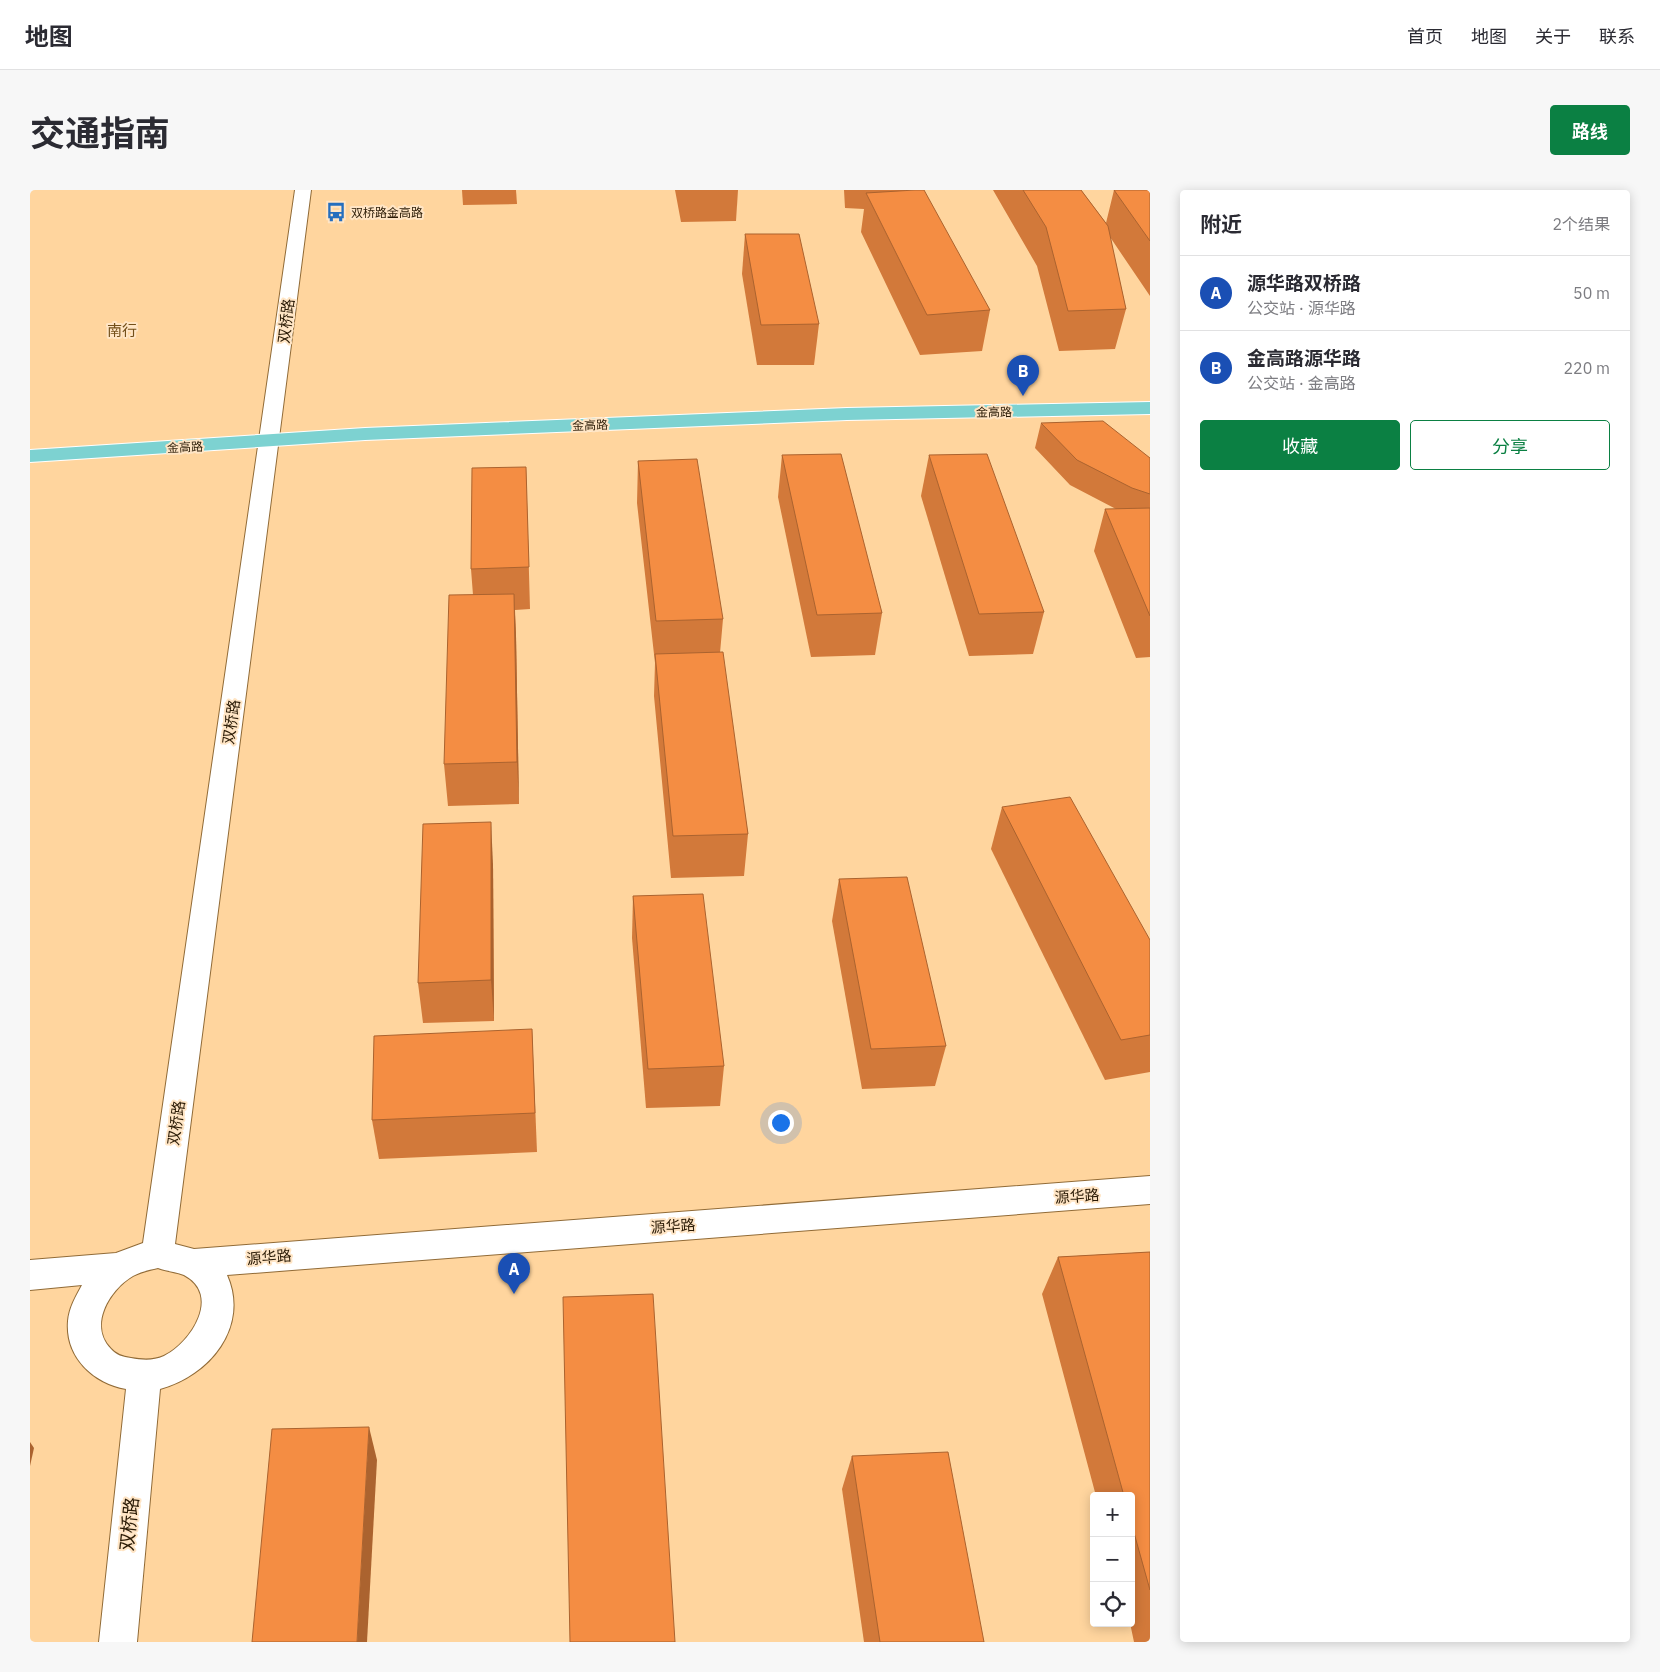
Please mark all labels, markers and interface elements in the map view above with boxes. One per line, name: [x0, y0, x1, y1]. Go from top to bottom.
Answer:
text: 地图: [25, 20, 73, 52]
text: 首页: [1407, 25, 1443, 48]
text: 地图: [1471, 25, 1507, 48]
text: 关于: [1535, 25, 1571, 48]
text: 联系: [1599, 25, 1635, 48]
button: 路线: [1550, 105, 1630, 155]
text: 交通指南: [30, 110, 170, 156]
bus stop icon: 双桥路金高路: [325, 201, 347, 223]
place label: 双桥路金高路: [351, 205, 423, 220]
text: 附近: [1200, 210, 1242, 238]
text: 2个结果: [1552, 214, 1610, 234]
text: 源华路双桥路: [1247, 271, 1361, 295]
text: A: [1211, 283, 1221, 303]
text: 50 m: [1573, 283, 1610, 303]
street label: 双桥路: [274, 298, 298, 344]
text: 公交站 · 源华路: [1247, 298, 1356, 318]
district label: 南行: [107, 321, 137, 340]
text: 金高路源华路: [1247, 346, 1361, 370]
pin: B: [1007, 355, 1039, 396]
text: B: [1211, 358, 1221, 378]
text: 220 m: [1563, 358, 1610, 378]
text: 公交站 · 金高路: [1247, 373, 1356, 393]
street label: 金高路: [976, 404, 1012, 420]
street label: 金高路: [572, 417, 608, 433]
button: 收藏: [1200, 420, 1400, 470]
button: 分享: [1410, 420, 1610, 470]
street label: 金高路: [167, 439, 203, 455]
street label: 双桥路: [218, 698, 244, 746]
street label: 双桥路: [163, 1099, 189, 1147]
your location: [768, 1110, 794, 1136]
street label: 源华路: [1054, 1185, 1100, 1207]
street label: 源华路: [650, 1215, 696, 1237]
street label: 源华路: [246, 1246, 292, 1268]
pin: A: [498, 1253, 530, 1294]
map controls: [1090, 1492, 1135, 1627]
button: +: [1090, 1492, 1135, 1537]
street label: 双桥路: [115, 1496, 143, 1552]
button: −: [1090, 1537, 1135, 1582]
button: locate: [1090, 1582, 1135, 1627]

